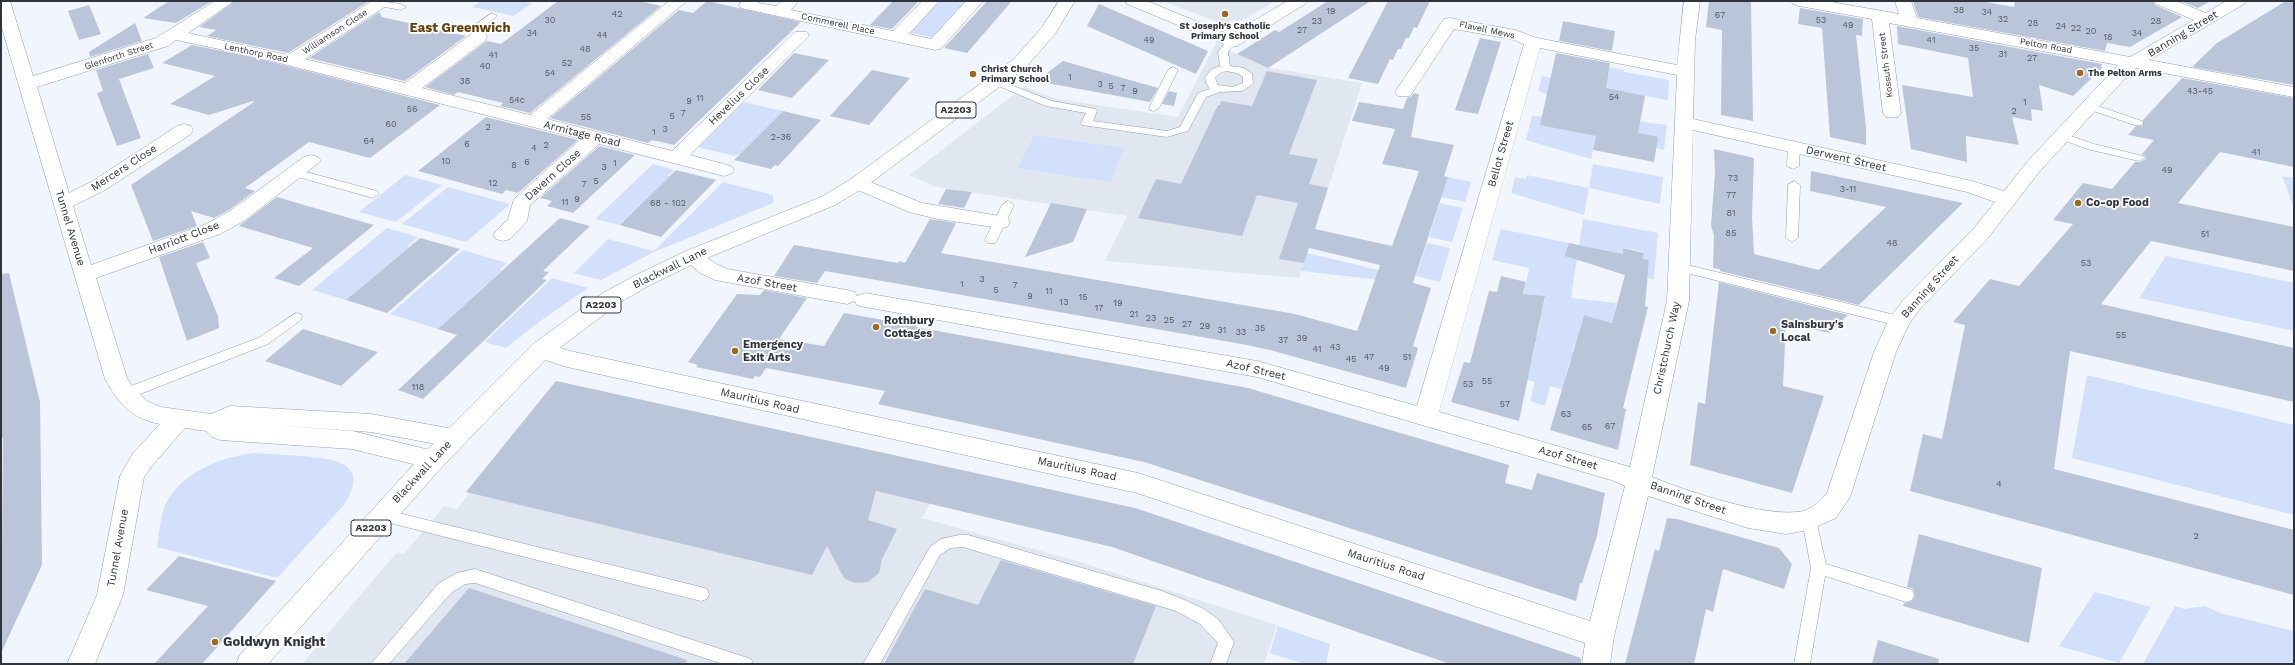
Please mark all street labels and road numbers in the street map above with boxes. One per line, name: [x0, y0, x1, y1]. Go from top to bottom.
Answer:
street label: Williamson Close: [300, 7, 370, 57]
street label: Banning Street: [2146, 8, 2220, 60]
street label: Commerell Place: [800, 11, 876, 37]
street label: Flavell Mews: [1458, 19, 1516, 41]
street label: Kossuth Street: [1877, 32, 1895, 98]
street label: Pelton Road: [2019, 36, 2073, 56]
street label: Glenforth Street: [83, 40, 155, 72]
street label: Lenthorp Road: [223, 41, 289, 65]
street label: Hevelius Close: [706, 64, 772, 128]
road number: A2203: [936, 102, 976, 118]
street label: Armitage Road: [542, 118, 622, 150]
street label: Bellot Street: [1485, 119, 1517, 189]
street label: Mercers Close: [89, 142, 159, 194]
street label: Derwent Street: [1804, 143, 1888, 175]
street label: Davern Close: [522, 146, 584, 204]
street label: Tunnel Avenue: [52, 188, 88, 268]
street label: Harriott Close: [147, 218, 221, 258]
street label: Blackwall Lane: [631, 244, 709, 292]
street label: Banning Street: [1899, 253, 1961, 321]
street label: Azof Street: [736, 271, 798, 295]
road number: A2203: [581, 297, 621, 313]
street label: Christchurch Way: [1651, 300, 1683, 396]
street label: Azof Street: [1225, 357, 1287, 383]
street label: Mauritius Road: [719, 386, 801, 416]
street label: Blackwall Lane: [390, 438, 454, 506]
street label: Azof Street: [1537, 443, 1599, 473]
street label: Mauritius Road: [1036, 454, 1118, 484]
street label: Banning Street: [1648, 479, 1728, 517]
street label: Tunnel Avenue: [105, 508, 131, 588]
road number: A2203: [351, 520, 391, 536]
street label: Mauritius Road: [1346, 546, 1426, 584]

